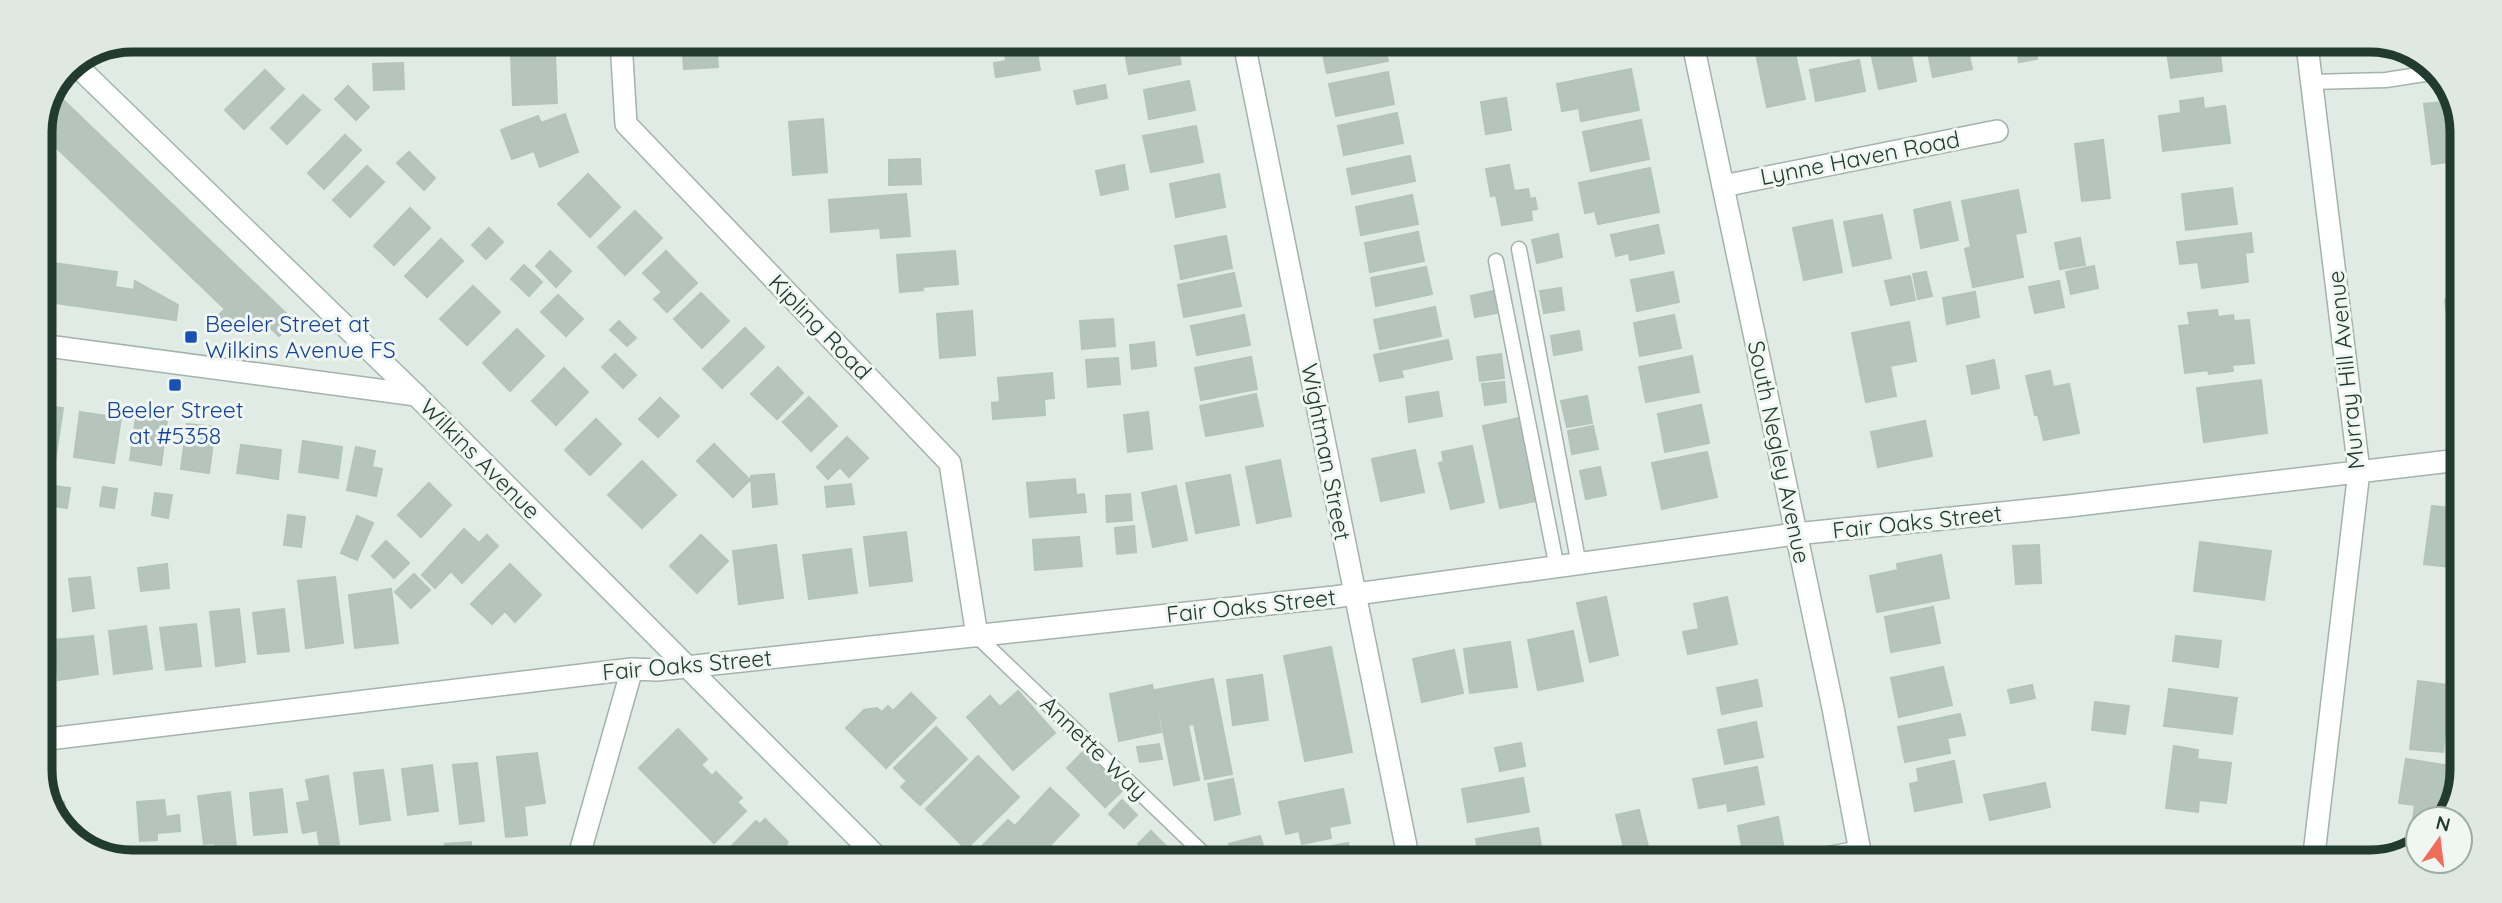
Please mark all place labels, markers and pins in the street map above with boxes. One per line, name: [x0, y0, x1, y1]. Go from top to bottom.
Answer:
place label: Beeler Street at Wilkins Avenue FS: [205, 309, 396, 364]
marker: Beeler Street at Wilkins Avenue FS: [183, 329, 199, 345]
marker: Beeler Street at #5358: [167, 377, 183, 393]
place label: Beeler Street at #5358: [107, 395, 244, 450]

